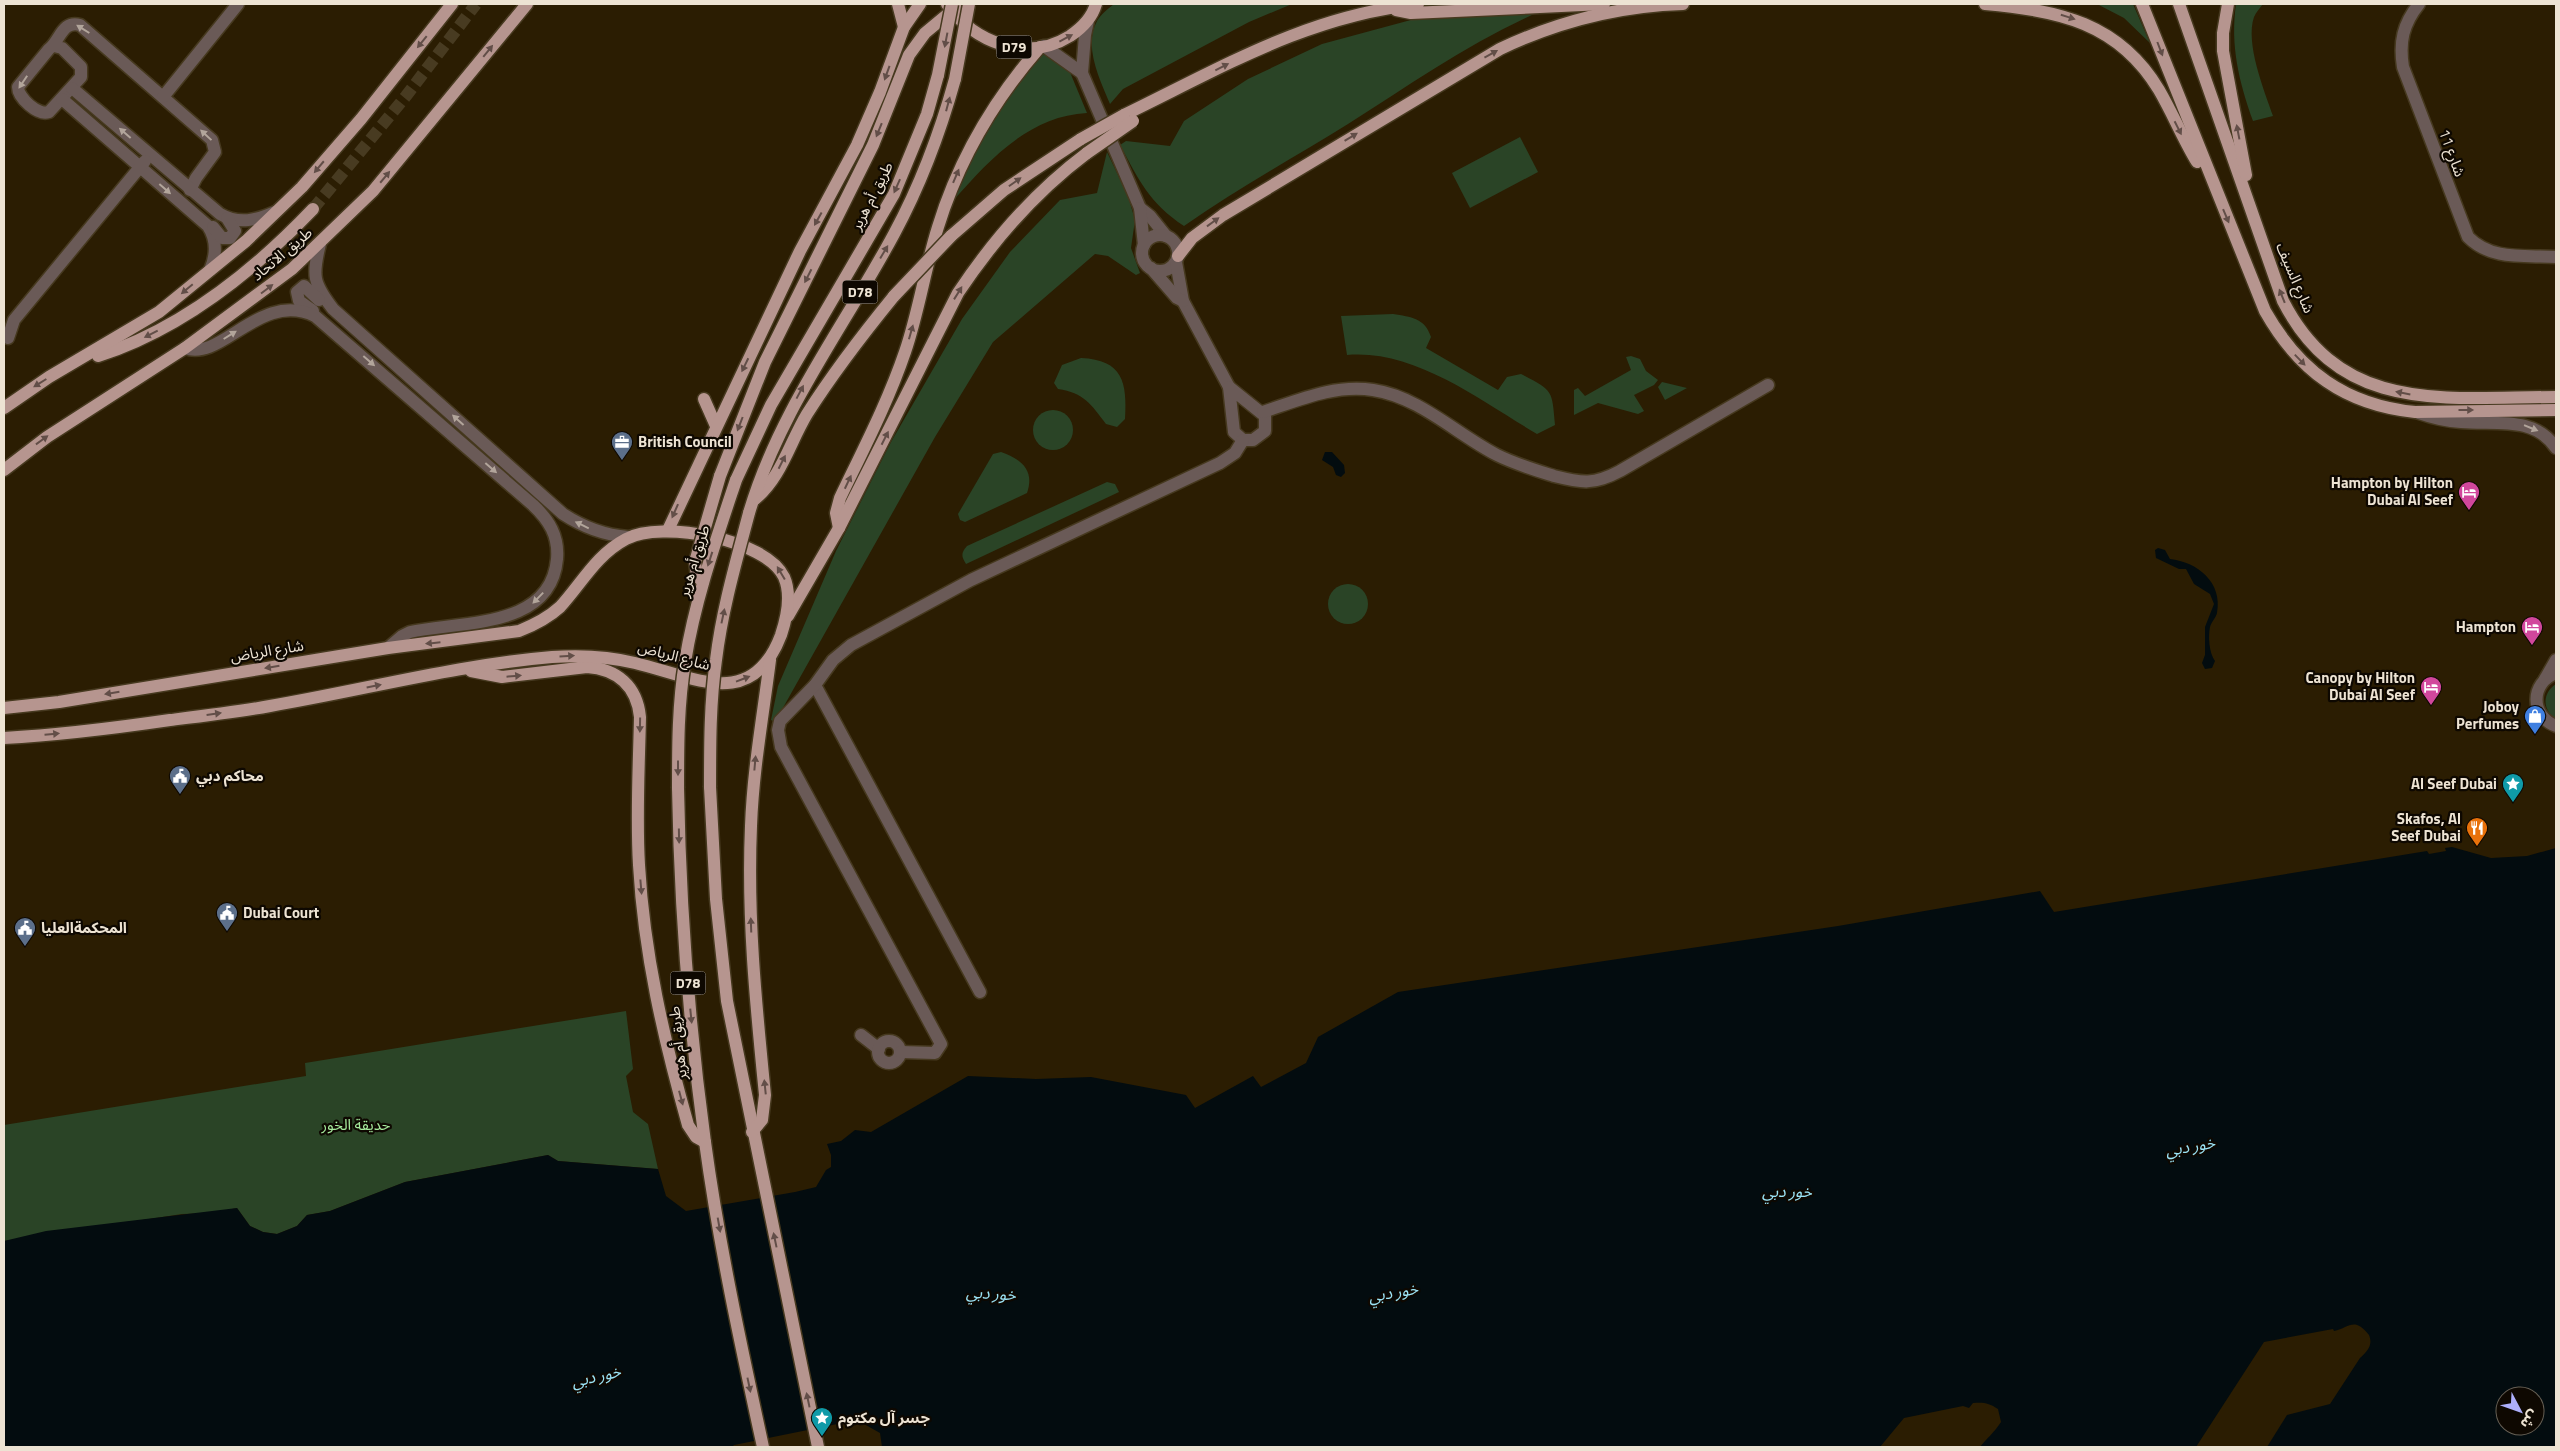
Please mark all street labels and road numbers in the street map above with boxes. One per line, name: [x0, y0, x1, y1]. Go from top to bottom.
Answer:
road number: D79: [996, 36, 1032, 58]
street label: شارع 11: [2432, 126, 2472, 181]
street label: طريق أم هرير: [844, 158, 899, 235]
street label: طريق الاتحاد: [246, 221, 317, 286]
street label: شارع السيف: [2269, 239, 2321, 317]
road number: D78: [842, 280, 878, 304]
street label: طريق أم هرير: [671, 522, 715, 601]
street label: شارع الرياض: [229, 633, 306, 669]
street label: شارع الرياض: [635, 635, 713, 677]
road number: D78: [670, 971, 706, 994]
street label: طريق أم هرير: [662, 1005, 693, 1082]

